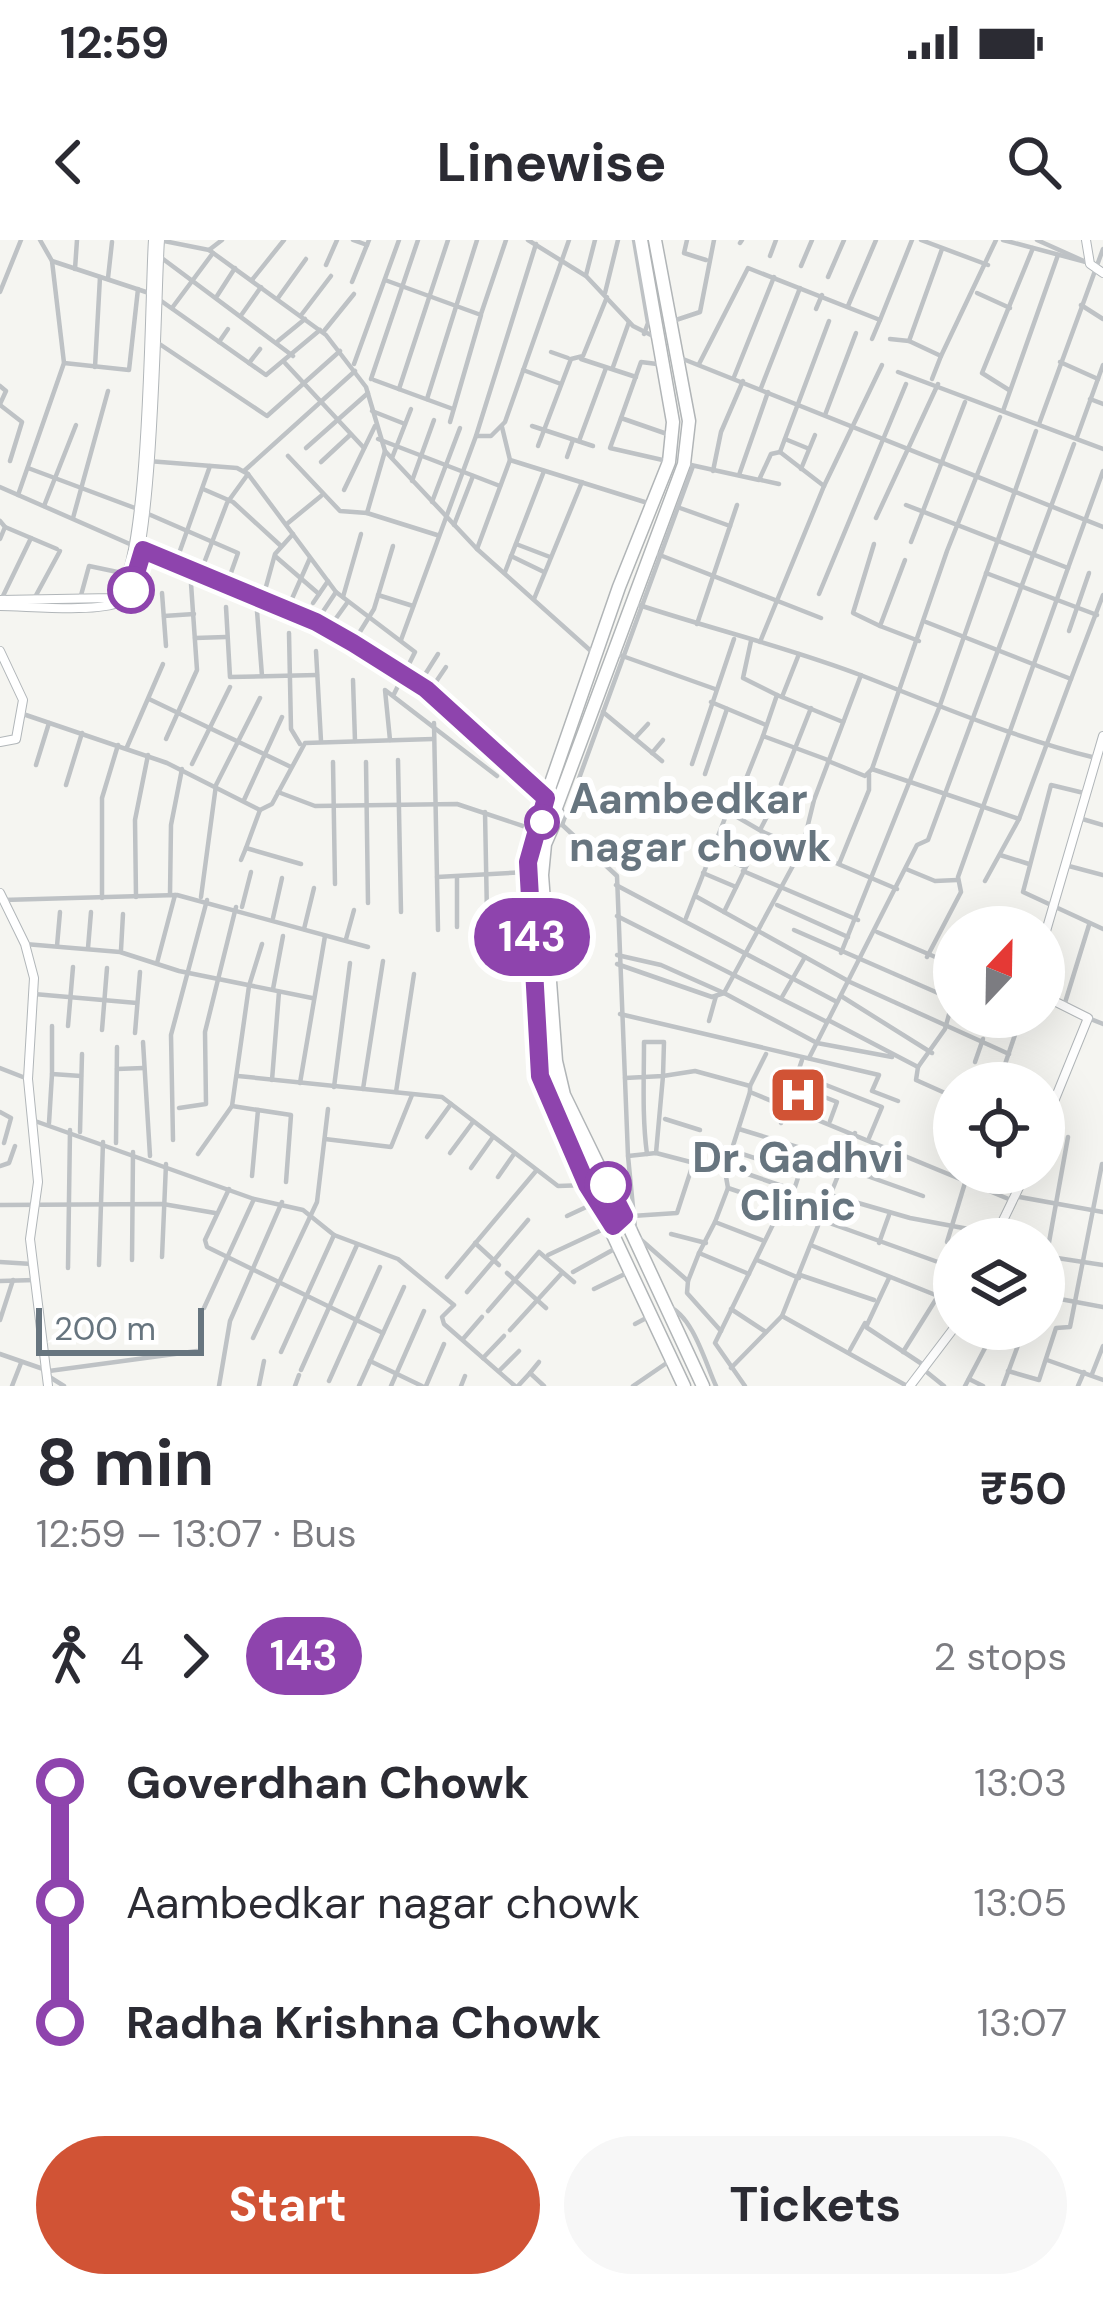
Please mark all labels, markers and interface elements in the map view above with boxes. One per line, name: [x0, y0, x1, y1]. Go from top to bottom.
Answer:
text: 12:59: [60, 13, 169, 72]
text: Linewise: [437, 127, 667, 198]
icon: back: [36, 129, 102, 195]
icon: search: [1001, 129, 1067, 195]
unlabelled marker: [109, 568, 153, 612]
place label: Aambedkar nagar chowk: [569, 771, 831, 874]
marker: Aambedkar nagar chowk: [526, 806, 558, 838]
line badge: 143: [463, 898, 601, 976]
north arrow: [933, 906, 1065, 1038]
map controls: [933, 906, 1065, 1350]
text: 143: [498, 909, 566, 964]
button: locate: [933, 1062, 1065, 1194]
hospital icon: Dr. Gadhvi Clinic: [767, 1064, 829, 1126]
place label: Dr. Gadhvi Clinic: [692, 1130, 904, 1233]
unlabelled marker: [586, 1163, 630, 1207]
button: layers: [933, 1218, 1065, 1350]
scale bar: [36, 1302, 204, 1355]
text: 200 m: [54, 1307, 156, 1350]
text: 8 min: [36, 1420, 214, 1505]
text: ₹50: [980, 1459, 1067, 1518]
text: 12:59 – 13:07 · Bus: [36, 1508, 356, 1559]
icon: walk: [36, 1623, 102, 1689]
icon: forward: [162, 1623, 228, 1689]
text: 143: [270, 1628, 338, 1683]
text: 4: [120, 1631, 144, 1682]
text: 2 stops: [934, 1631, 1067, 1682]
text: Goverdhan Chowk: [126, 1753, 530, 1812]
text: 13:03: [974, 1757, 1067, 1808]
text: Aambedkar nagar chowk: [126, 1873, 640, 1932]
text: 13:05: [973, 1877, 1067, 1928]
text: Radha Krishna Chowk: [126, 1993, 601, 2052]
text: 13:07: [977, 1997, 1067, 2048]
button: Start: [36, 2136, 540, 2274]
button: Tickets: [564, 2136, 1067, 2274]

